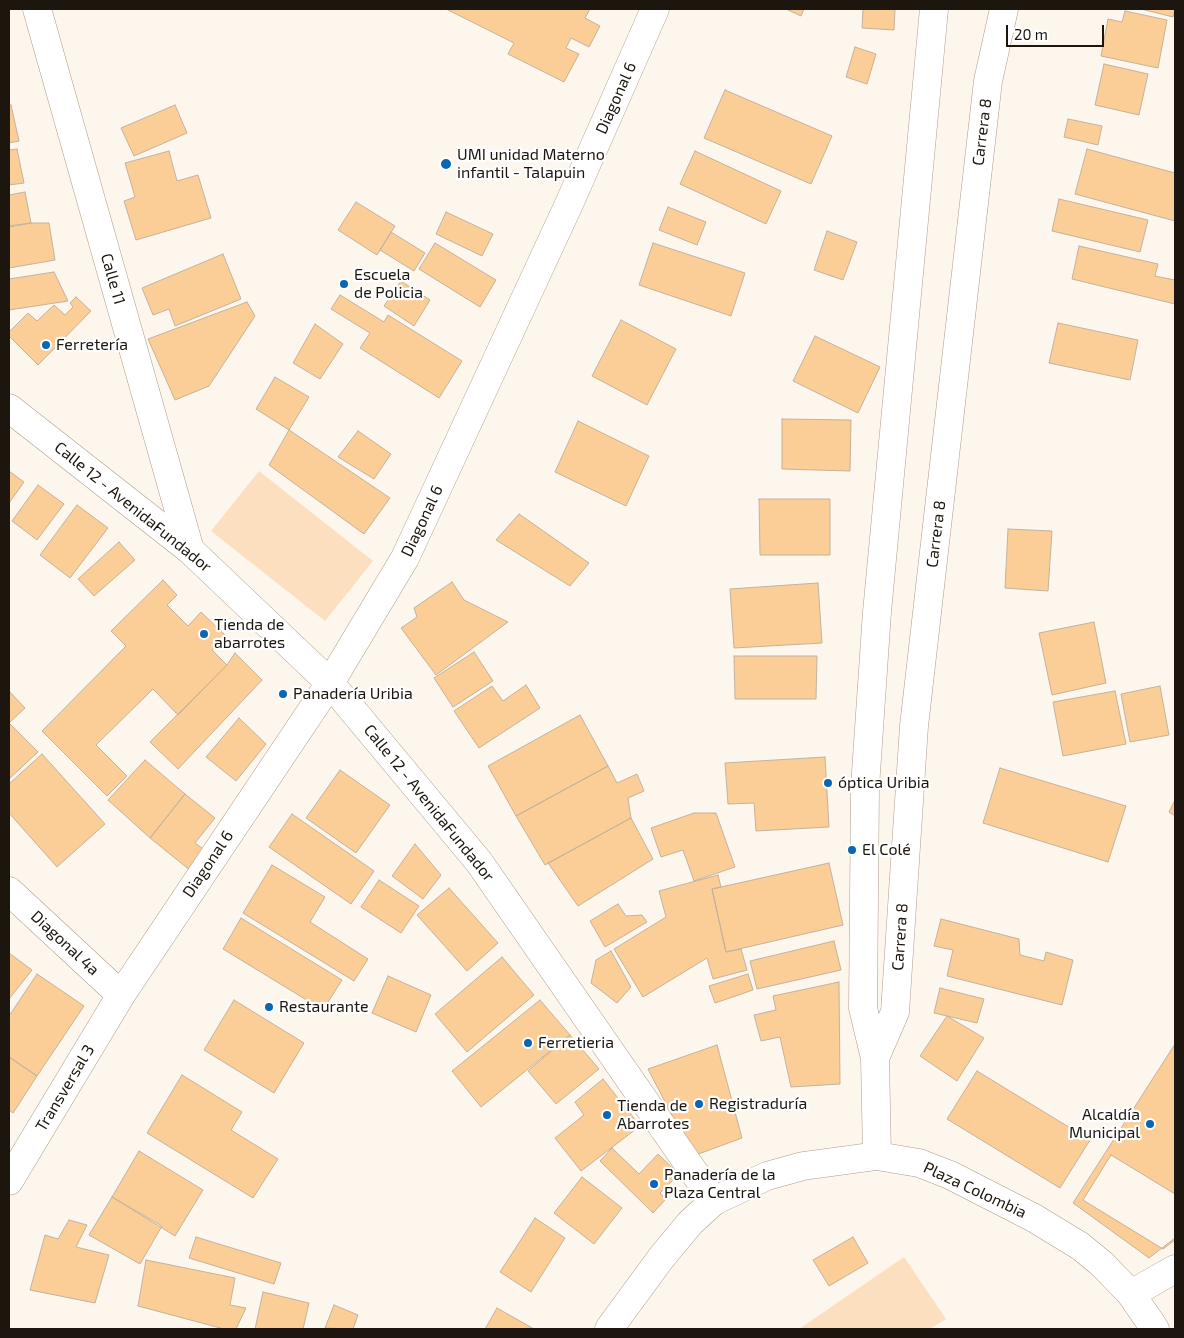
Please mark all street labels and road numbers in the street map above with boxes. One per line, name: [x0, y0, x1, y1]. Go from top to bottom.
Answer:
street label: Diagonal 6: [592, 59, 640, 137]
street label: Carrera 8: [968, 97, 996, 167]
street label: Calle 11: [97, 251, 129, 307]
street label: Calle 12 - AvenidaFundador: [51, 438, 215, 576]
street label: Diagonal 6: [397, 482, 447, 560]
street label: Carrera 8: [922, 499, 950, 569]
street label: Calle 12 - AvenidaFundador: [360, 721, 498, 885]
street label: Diagonal 6: [179, 827, 237, 901]
street label: Carrera 8: [888, 903, 912, 971]
street label: Diagonal 4a: [27, 907, 103, 979]
street label: Transversal 3: [32, 1041, 98, 1135]
street label: Plaza Colombia: [920, 1158, 1030, 1222]

